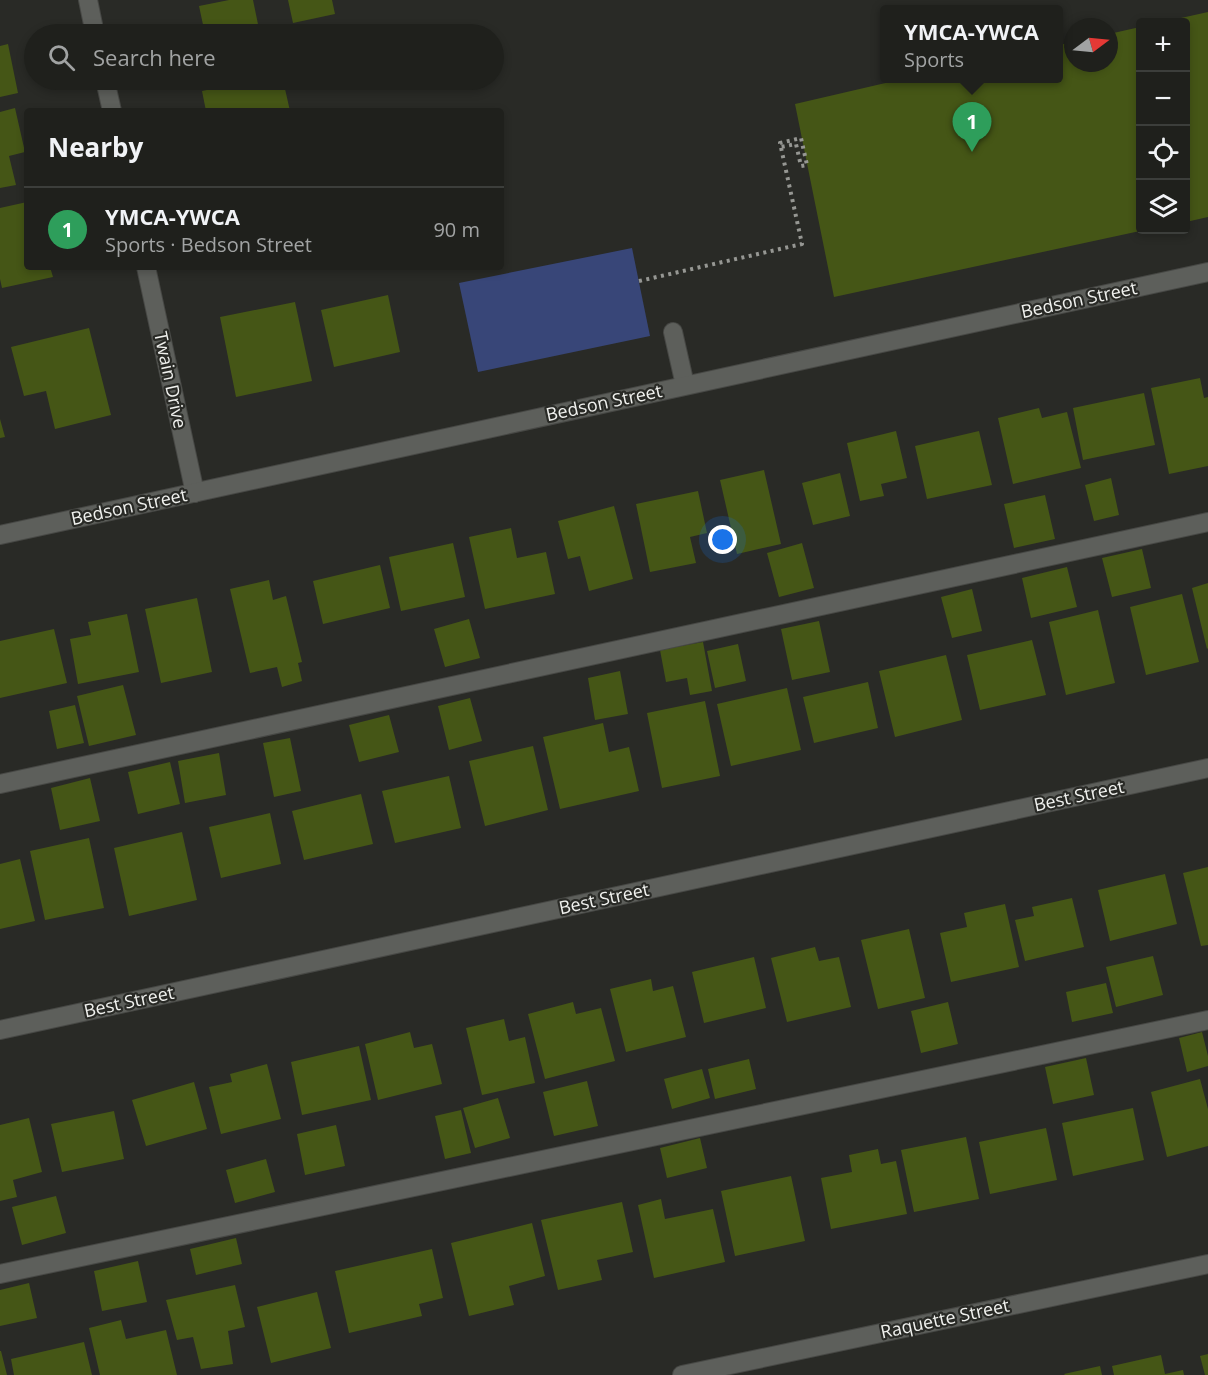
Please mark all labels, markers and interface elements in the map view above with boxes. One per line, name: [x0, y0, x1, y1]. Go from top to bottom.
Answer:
popup: [880, 5, 1063, 83]
text: YMCA-YWCA: [904, 16, 1039, 46]
north arrow: [1064, 18, 1118, 72]
map controls: [1136, 18, 1190, 234]
button: +: [1136, 18, 1190, 72]
search box: [24, 24, 504, 90]
icon: search: [45, 41, 78, 74]
text: Search here: [93, 42, 216, 72]
text: Sports: [904, 46, 964, 73]
button: −: [1136, 72, 1190, 126]
pin: 1: [952, 102, 992, 152]
button: locate: [1136, 126, 1190, 180]
text: Nearby: [48, 129, 143, 165]
button: layers: [1136, 180, 1190, 234]
text: YMCA-YWCA: [105, 201, 240, 231]
text: 1: [62, 216, 73, 243]
text: 90 m: [433, 216, 480, 243]
text: Sports · Bedson Street: [105, 231, 312, 258]
street label: Bedson Street: [1019, 275, 1139, 323]
street label: Twain Drive: [149, 329, 193, 430]
street label: Bedson Street: [544, 378, 664, 426]
street label: Bedson Street: [69, 482, 189, 530]
your location: [708, 525, 737, 554]
street label: Best Street: [1031, 774, 1126, 816]
street label: Best Street: [556, 877, 651, 919]
street label: Best Street: [81, 980, 176, 1022]
street label: Raquette Street: [878, 1293, 1011, 1343]

